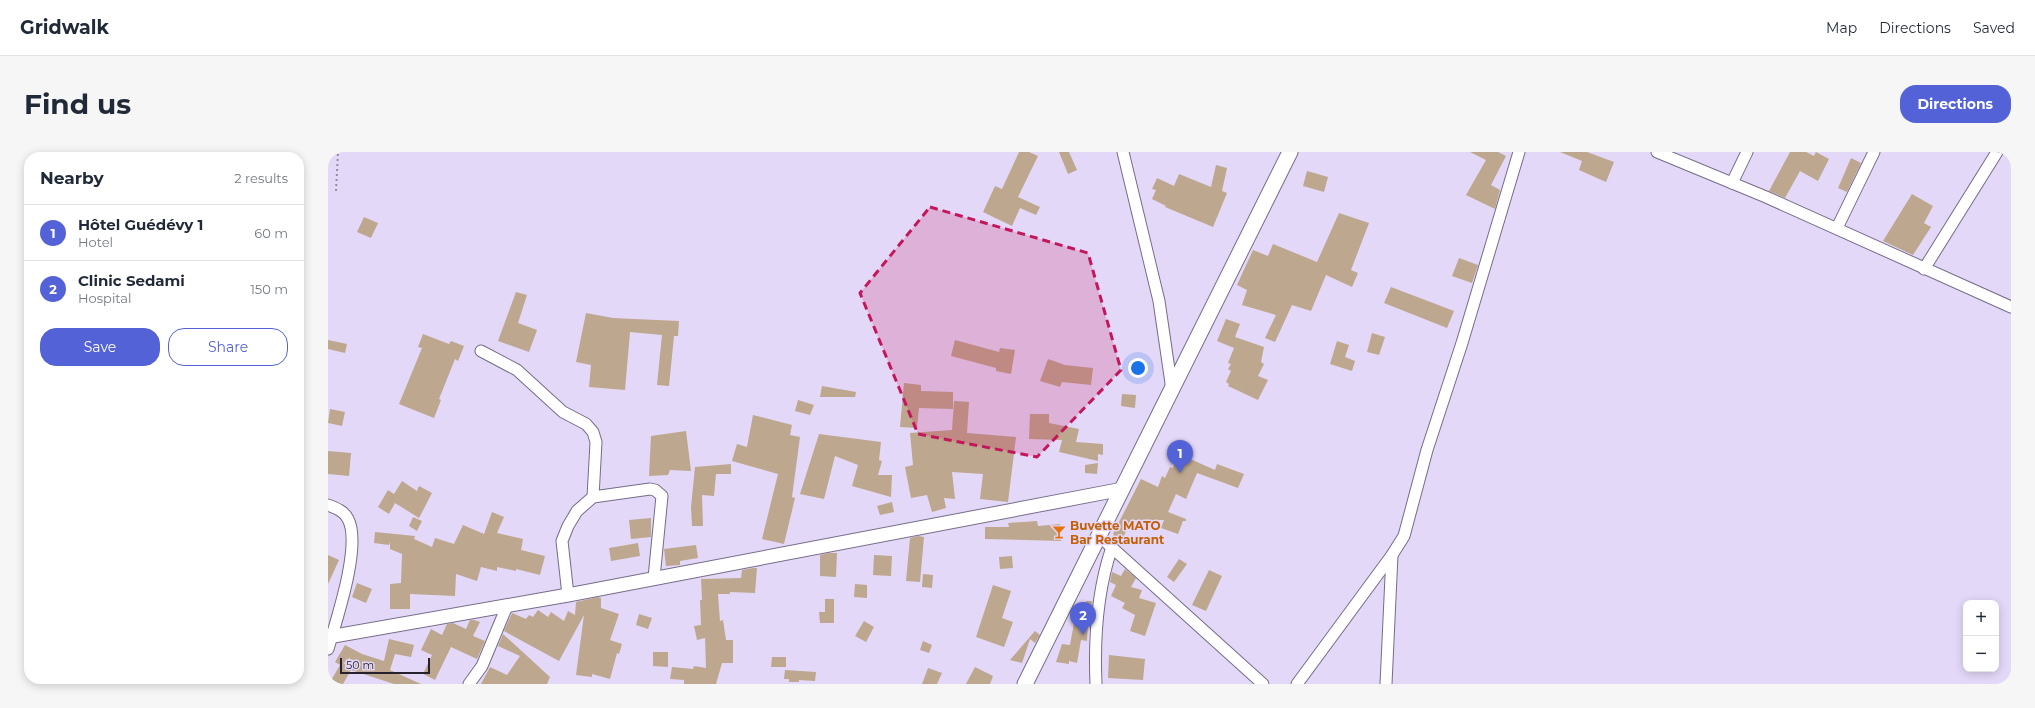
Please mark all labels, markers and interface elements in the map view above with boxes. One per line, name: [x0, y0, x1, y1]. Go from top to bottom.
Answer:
text: Gridwalk: [20, 16, 109, 39]
text: Map: [1826, 19, 1857, 37]
text: Directions: [1879, 19, 1951, 37]
text: Saved: [1973, 19, 2015, 37]
button: Directions: [1900, 85, 2011, 123]
text: Find us: [24, 87, 131, 121]
text: Nearby: [40, 168, 104, 188]
text: 2 results: [234, 170, 288, 186]
text: Hôtel Guédévy 1: [78, 215, 203, 234]
text: 1: [50, 225, 56, 241]
text: 60 m: [254, 225, 288, 241]
text: Hotel: [78, 234, 113, 250]
text: Clinic Sedami: [78, 271, 185, 290]
text: 2: [49, 281, 57, 297]
text: 150 m: [250, 281, 288, 297]
text: Hospital: [78, 290, 131, 306]
button: Save: [40, 328, 160, 366]
button: Share: [168, 328, 288, 366]
your location: [1128, 358, 1148, 378]
pin: 1: [1167, 440, 1193, 473]
place label: Buvette MATO Bar Restaurant: [1070, 518, 1165, 547]
bar icon: Buvette MATO Bar Restaurant: [1051, 524, 1067, 540]
map controls: [1963, 600, 1999, 672]
button: +: [1963, 600, 1999, 636]
pin: 2: [1070, 602, 1096, 635]
button: −: [1963, 636, 1999, 672]
scale bar: [340, 656, 430, 675]
text: 50 m: [346, 658, 374, 672]

